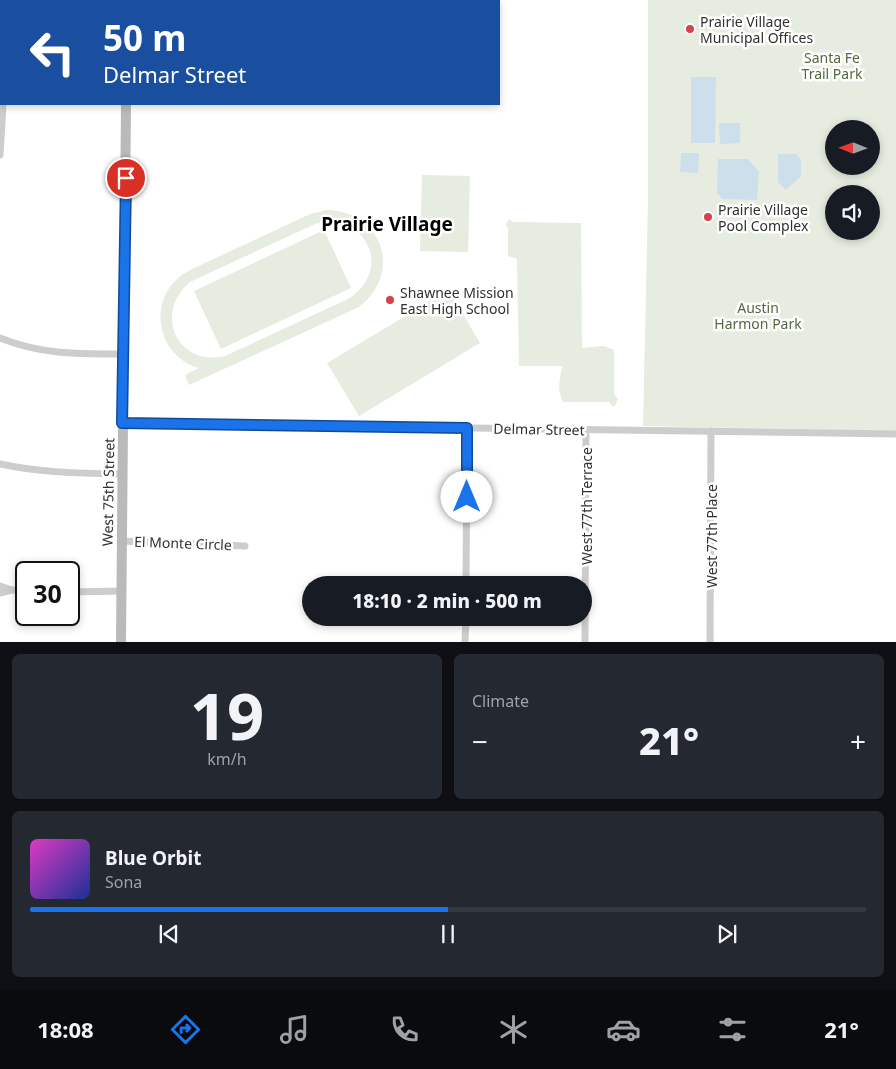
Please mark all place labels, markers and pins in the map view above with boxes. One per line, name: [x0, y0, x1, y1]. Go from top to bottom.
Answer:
place label: Prairie Village Municipal Offices: [700, 12, 813, 47]
marker: Prairie Village Municipal Offices: [684, 23, 696, 35]
pin: [105, 157, 147, 199]
place label: Prairie Village Pool Complex: [718, 200, 809, 235]
marker: Prairie Village Pool Complex: [702, 211, 714, 223]
place label: Shawnee Mission East High School: [400, 283, 514, 318]
marker: Shawnee Mission East High School: [384, 294, 396, 306]

